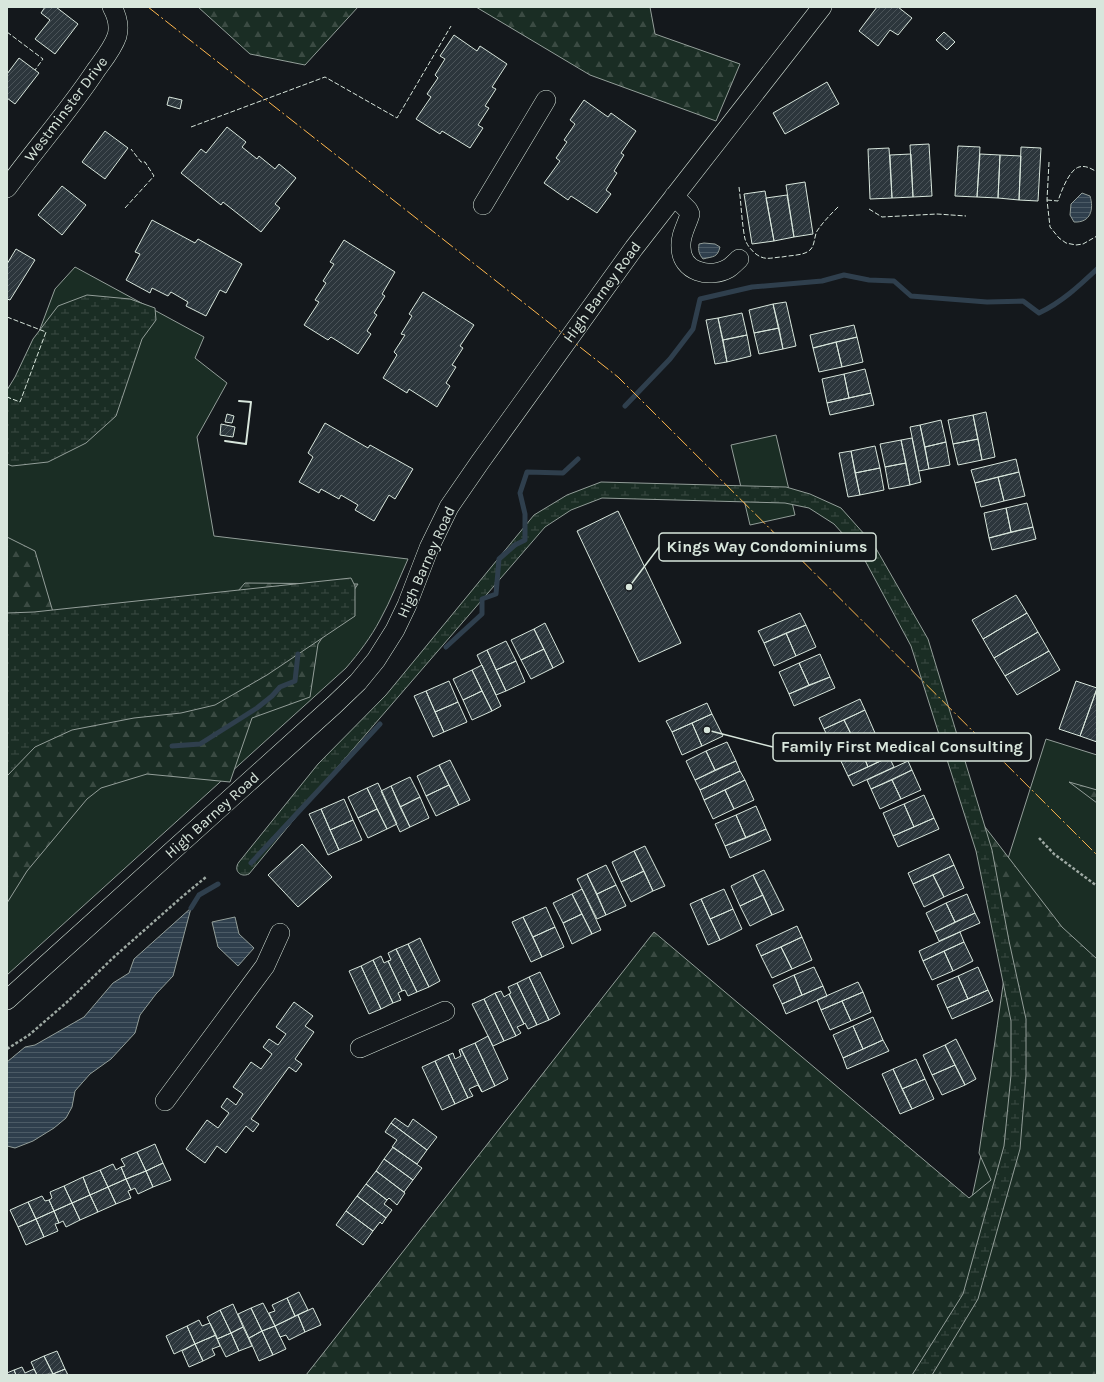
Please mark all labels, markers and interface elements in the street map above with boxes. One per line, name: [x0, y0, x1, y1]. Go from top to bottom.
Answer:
street label: Westminster Drive: [21, 53, 111, 165]
street label: High Barney Road: [559, 238, 645, 346]
street label: High Barney Road: [393, 503, 459, 621]
callout: Kings Way Condominiums: [659, 533, 876, 561]
text: Kings Way Condominiums: [667, 537, 867, 556]
callout: Family First Medical Consulting: [773, 733, 1031, 761]
text: Family First Medical Consulting: [781, 737, 1023, 756]
street label: High Barney Road: [161, 768, 263, 862]

